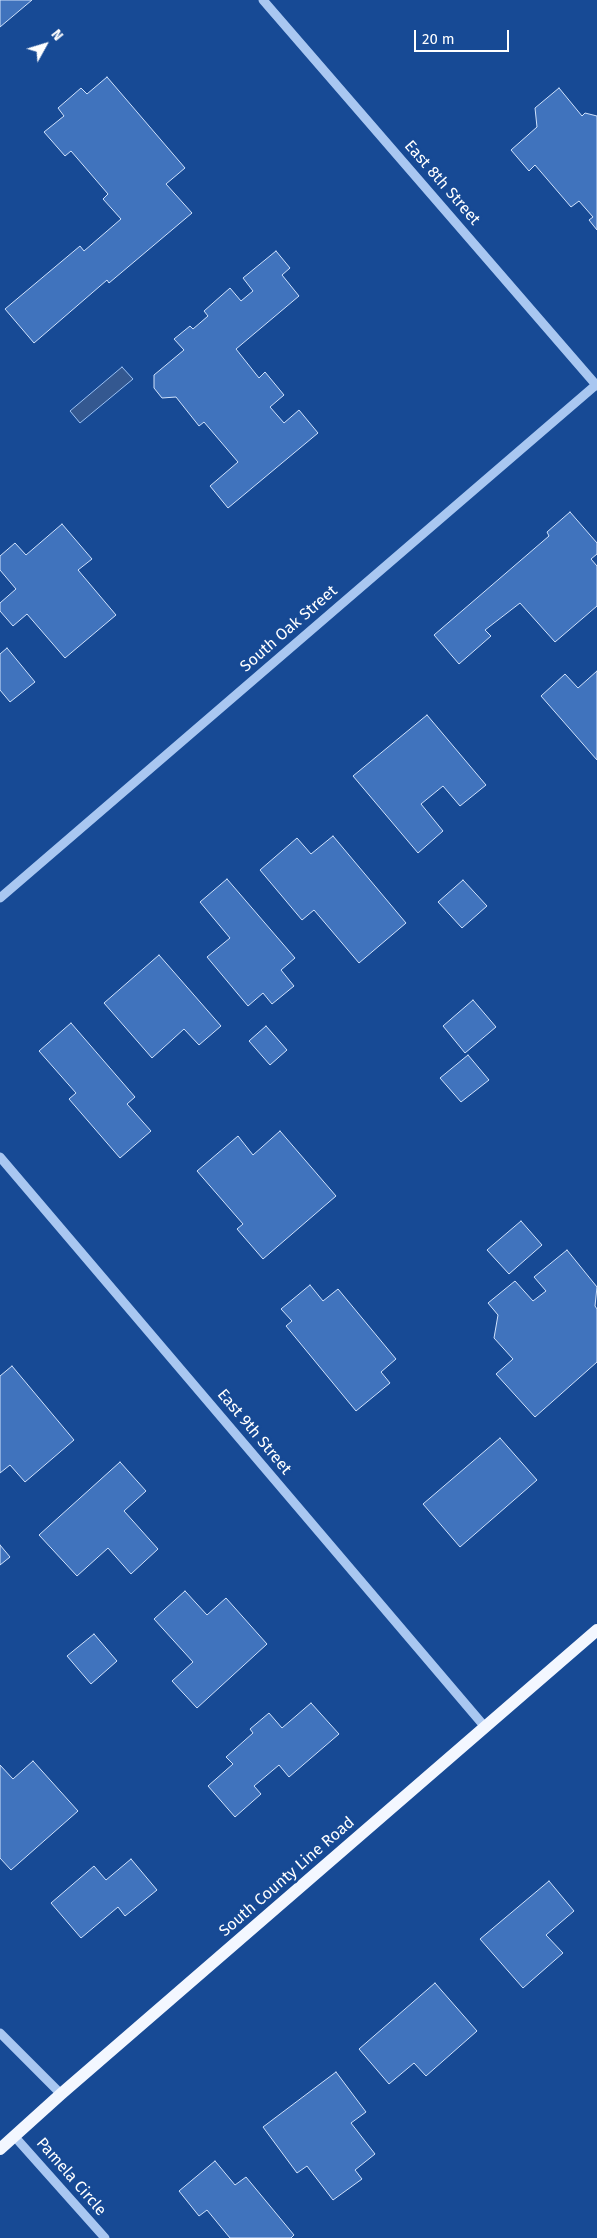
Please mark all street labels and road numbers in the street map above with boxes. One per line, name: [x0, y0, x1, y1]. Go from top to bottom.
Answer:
street label: East 8th Street: [400, 137, 484, 229]
street label: South Oak Street: [237, 582, 341, 676]
street label: East 9th Street: [213, 1385, 295, 1479]
street label: South County Line Road: [215, 1813, 359, 1941]
street label: Pamela Circle: [32, 2134, 110, 2220]

